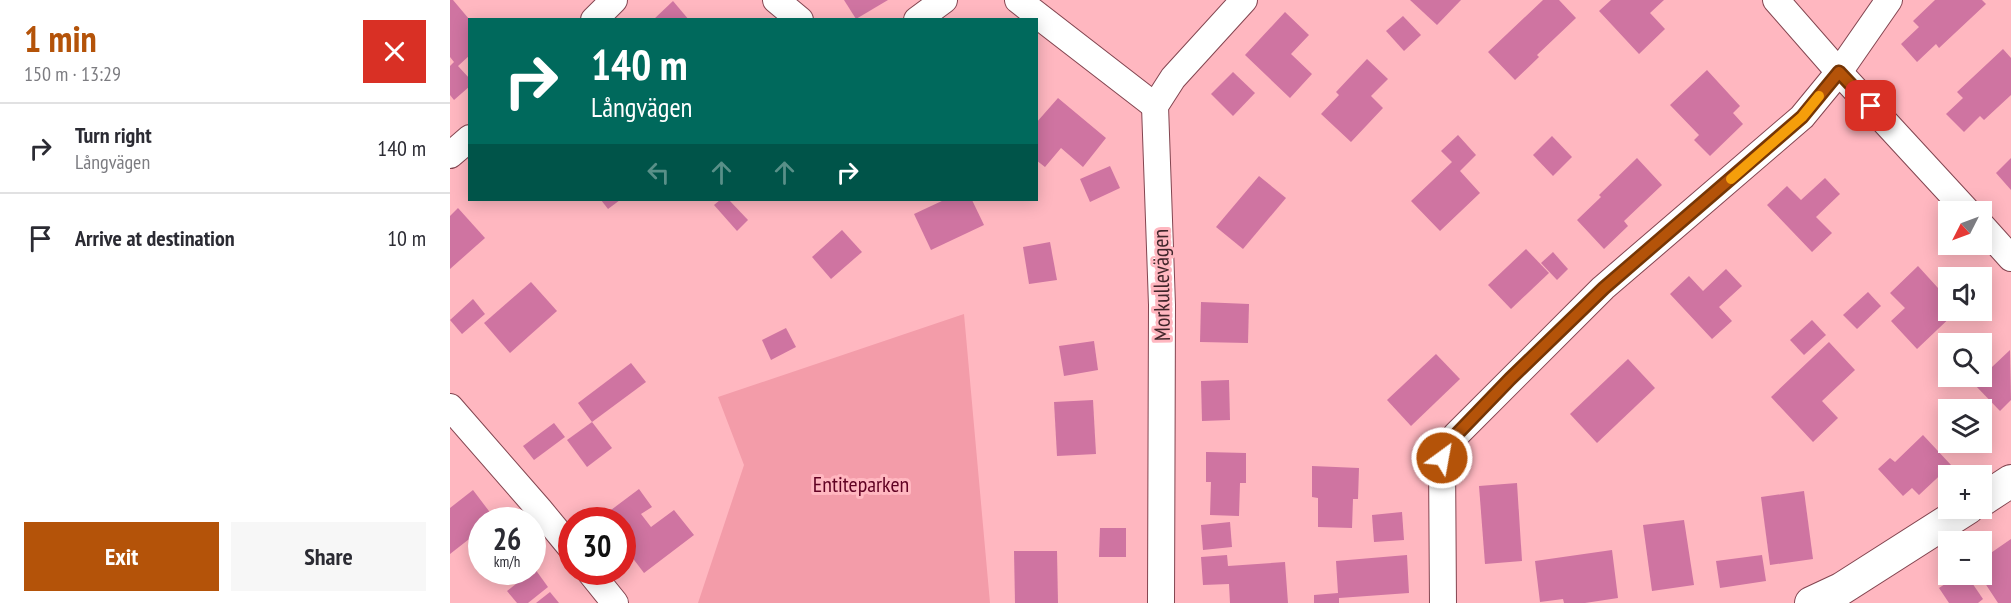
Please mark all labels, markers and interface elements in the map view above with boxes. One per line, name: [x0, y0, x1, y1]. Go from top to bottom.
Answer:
text: 1 min: [24, 15, 97, 62]
button: close: [363, 20, 426, 83]
text: 140 m: [591, 37, 688, 92]
icon: right: [492, 42, 570, 120]
text: 150 m · 13:29: [24, 61, 121, 87]
pin: [1845, 80, 1896, 131]
icon: arrive: [1854, 89, 1887, 122]
text: Långvägen: [591, 90, 692, 124]
text: Turn right: [75, 121, 152, 149]
icon: right: [24, 132, 57, 165]
text: 140 m: [377, 134, 426, 162]
text: Långvägen: [75, 149, 150, 175]
icon: left: [642, 156, 675, 189]
icon: ahead: [705, 156, 738, 189]
icon: ahead: [768, 156, 801, 189]
icon: right: [831, 156, 864, 189]
north arrow: [1938, 201, 1992, 255]
map controls: [1938, 201, 1992, 585]
icon: arrive: [24, 222, 57, 255]
text: Arrive at destination: [75, 224, 235, 252]
text: 10 m: [387, 224, 426, 252]
street label: Morkullevägen: [1146, 229, 1176, 341]
button: sound: [1938, 267, 1992, 321]
button: search: [1938, 333, 1992, 387]
button: layers: [1938, 399, 1992, 453]
position arrow: [1410, 426, 1474, 490]
button: +: [1938, 465, 1992, 519]
park label: Entiteparken: [813, 470, 909, 498]
speed limit sign: 30: [558, 507, 636, 585]
text: 26: [493, 519, 521, 558]
button: Exit: [24, 522, 219, 591]
button: Share: [231, 522, 426, 591]
button: −: [1938, 531, 1992, 585]
text: km/h: [494, 552, 520, 571]

